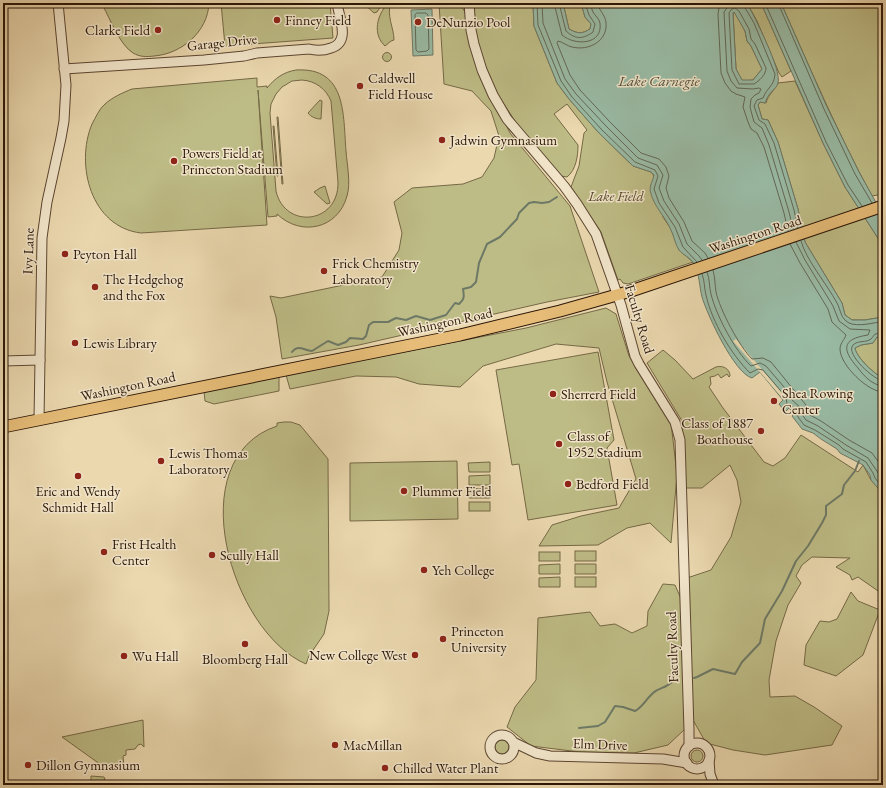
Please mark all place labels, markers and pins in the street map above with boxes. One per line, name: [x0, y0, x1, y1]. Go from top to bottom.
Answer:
place label: Finney Field: [285, 11, 352, 29]
place label: DeNunzio Pool: [426, 13, 511, 31]
marker: Finney Field: [272, 15, 282, 25]
marker: DeNunzio Pool: [413, 17, 423, 27]
place label: Clarke Field: [85, 21, 151, 39]
marker: Clarke Field: [153, 25, 163, 35]
place label: Caldwell Field House: [368, 69, 433, 103]
marker: Caldwell Field House: [355, 81, 365, 91]
place label: Jadwin Gymnasium: [449, 131, 557, 149]
marker: Jadwin Gymnasium: [437, 135, 447, 145]
place label: Powers Field at Princeton Stadium: [182, 144, 283, 178]
marker: Powers Field at Princeton Stadium: [169, 156, 179, 166]
place label: Peyton Hall: [73, 245, 137, 263]
marker: Peyton Hall: [60, 249, 70, 259]
place label: Frick Chemistry Laboratory: [332, 254, 420, 288]
marker: Frick Chemistry Laboratory: [319, 266, 329, 276]
place label: The Hedgehog and the Fox: [103, 270, 184, 304]
marker: The Hedgehog and the Fox: [90, 282, 100, 292]
place label: Lewis Library: [83, 334, 158, 352]
marker: Lewis Library: [70, 338, 80, 348]
place label: Shea Rowing Center: [782, 384, 854, 418]
place label: Sherrerd Field: [561, 385, 637, 403]
marker: Sherrerd Field: [548, 389, 558, 399]
marker: Shea Rowing Center: [769, 396, 779, 406]
place label: Class of 1887 Boathouse: [681, 414, 754, 448]
marker: Class of 1887 Boathouse: [756, 426, 766, 436]
place label: Class of 1952 Stadium: [567, 427, 642, 461]
marker: Class of 1952 Stadium: [554, 439, 564, 449]
place label: Lewis Thomas Laboratory: [169, 444, 248, 478]
marker: Lewis Thomas Laboratory: [156, 456, 166, 466]
marker: Eric and Wendy Schmidt Hall: [73, 471, 83, 481]
place label: Bedford Field: [576, 475, 650, 493]
marker: Bedford Field: [563, 479, 573, 489]
place label: Eric and Wendy Schmidt Hall: [36, 482, 121, 516]
place label: Plummer Field: [412, 482, 493, 500]
marker: Plummer Field: [399, 486, 409, 496]
place label: Frist Health Center: [112, 535, 176, 569]
place label: Scully Hall: [220, 546, 280, 564]
marker: Frist Health Center: [99, 547, 109, 557]
marker: Scully Hall: [207, 550, 217, 560]
place label: Yeh College: [432, 561, 495, 579]
marker: Yeh College: [419, 565, 429, 575]
place label: Princeton University: [451, 622, 507, 656]
marker: Princeton University: [438, 634, 448, 644]
marker: Bloomberg Hall: [240, 639, 250, 649]
place label: New College West: [309, 646, 408, 664]
place label: Wu Hall: [132, 647, 179, 665]
place label: Bloomberg Hall: [202, 650, 289, 668]
marker: New College West: [410, 650, 420, 660]
marker: Wu Hall: [119, 651, 129, 661]
place label: MacMillan: [343, 736, 403, 754]
marker: MacMillan: [330, 740, 340, 750]
place label: Dillon Gymnasium: [36, 756, 140, 774]
place label: Chilled Water Plant: [393, 759, 499, 777]
marker: Dillon Gymnasium: [23, 760, 33, 770]
marker: Chilled Water Plant: [380, 763, 390, 773]

